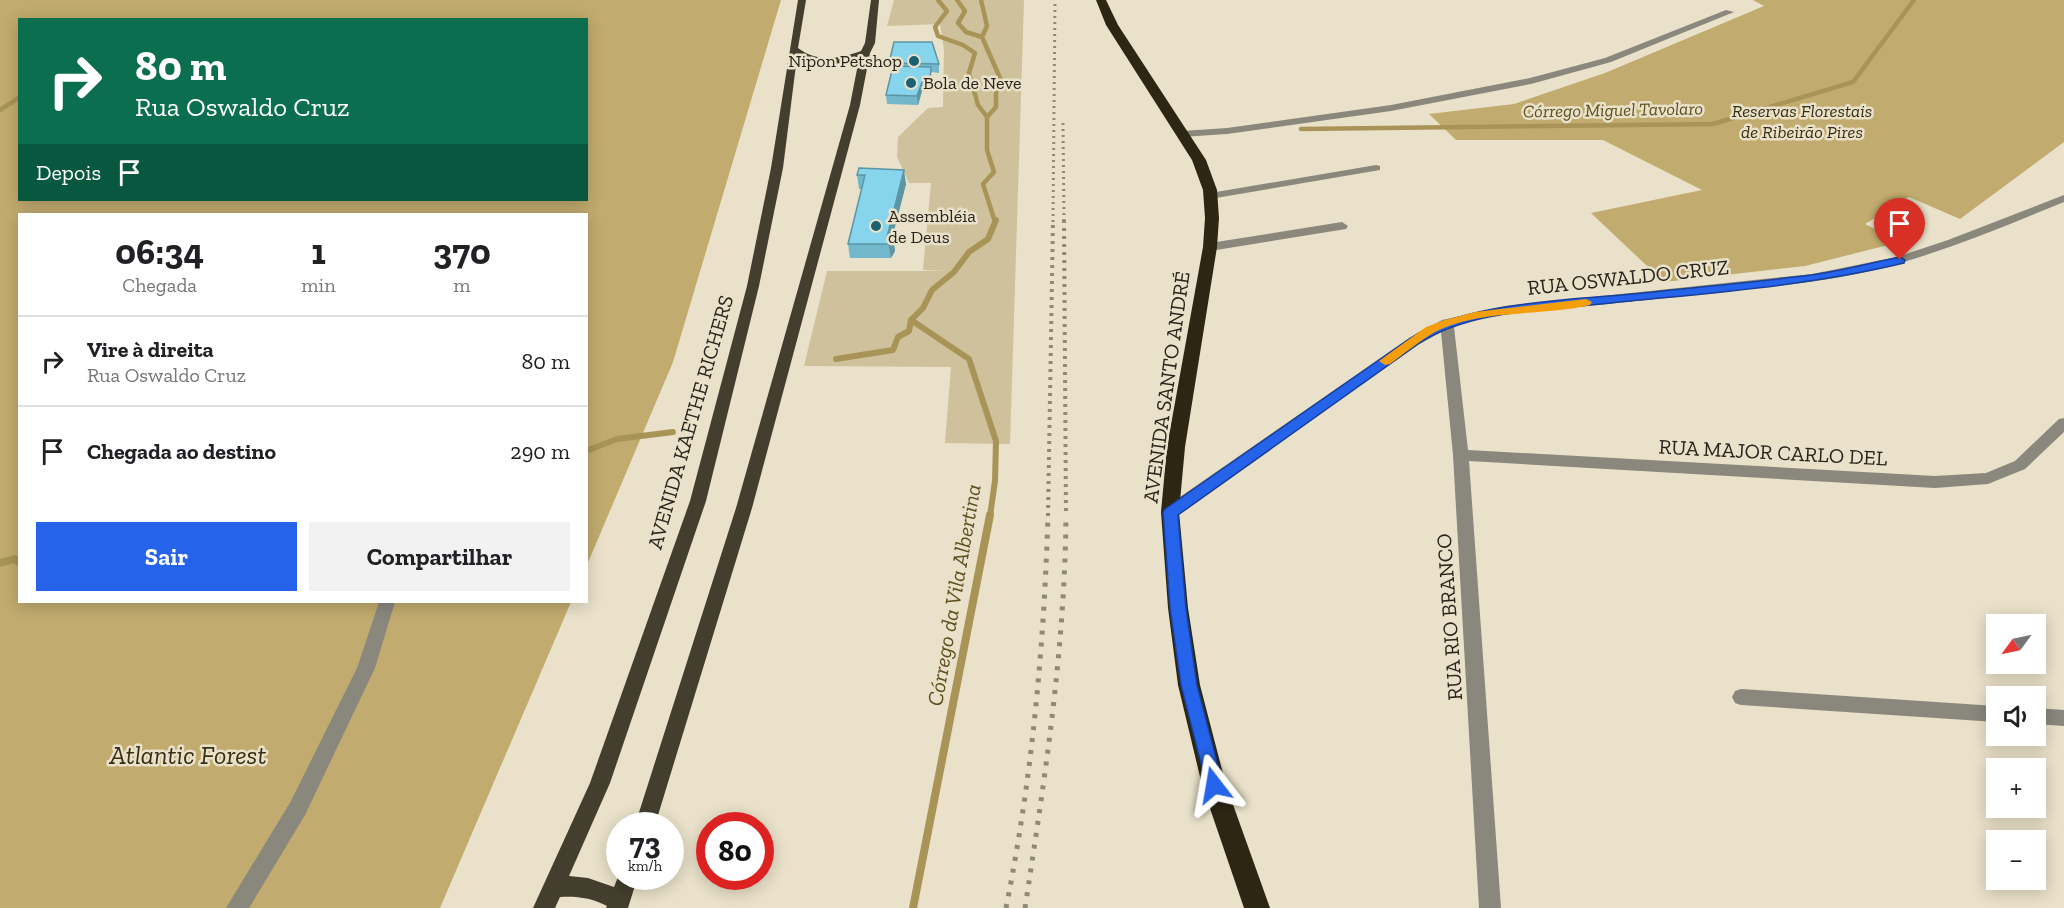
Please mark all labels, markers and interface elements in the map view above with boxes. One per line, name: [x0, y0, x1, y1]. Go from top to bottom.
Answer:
text: 80 m: [135, 40, 226, 91]
icon: right: [36, 42, 114, 120]
place label: Nipon Petshop: [788, 50, 902, 72]
marker: Nipon Petshop: [907, 54, 921, 68]
place label: Bola de Neve: [923, 72, 1021, 94]
marker: Bola de Neve: [904, 76, 918, 90]
text: Rua Oswaldo Cruz: [135, 91, 350, 123]
water label: Córrego Miguel Tavolaro: [1523, 97, 1703, 123]
park label: Reservas Florestais de Ribeirão Pires: [1732, 100, 1872, 143]
icon: arrive: [113, 156, 146, 189]
text: Depois: [36, 159, 101, 186]
pin: [1874, 198, 1925, 260]
place label: Assembléia de Deus: [888, 205, 976, 248]
icon: arrive: [1883, 207, 1916, 240]
marker: Assembléia de Deus: [869, 219, 883, 233]
text: 06:34: [115, 230, 204, 273]
text: 1: [311, 230, 326, 273]
text: 370: [433, 230, 491, 273]
street label: RUA OSWALDO CRUZ: [1526, 254, 1730, 300]
street label: AVENIDA SANTO ANDRÉ: [1137, 270, 1195, 504]
text: Chegada: [122, 273, 197, 297]
text: min: [301, 273, 336, 297]
text: m: [453, 273, 470, 297]
street label: AVENIDA KAETHE RICHERS: [642, 292, 738, 552]
text: Vire à direita: [87, 336, 214, 363]
icon: right: [36, 345, 69, 378]
text: 80 m: [522, 348, 570, 375]
text: Rua Oswaldo Cruz: [87, 363, 246, 387]
street label: RUA MAJOR CARLO DEL: [1658, 434, 1888, 470]
icon: arrive: [36, 435, 69, 468]
text: Chegada ao destino: [87, 438, 276, 465]
text: 290 m: [510, 438, 570, 465]
water label: Córrego da Vila Albertina: [921, 482, 987, 708]
button: Sair: [36, 522, 297, 591]
button: Compartilhar: [309, 522, 570, 591]
street label: RUA RIO BRANCO: [1431, 533, 1467, 701]
north arrow: [1986, 614, 2046, 674]
map controls: [1986, 614, 2046, 890]
button: sound: [1986, 686, 2046, 746]
park label: Atlantic Forest: [109, 739, 266, 771]
position arrow: [1182, 753, 1246, 817]
button: +: [1986, 758, 2046, 818]
speed limit sign: 80: [696, 812, 774, 890]
text: 73: [630, 826, 660, 862]
button: −: [1986, 830, 2046, 890]
text: km/h: [628, 857, 662, 875]

